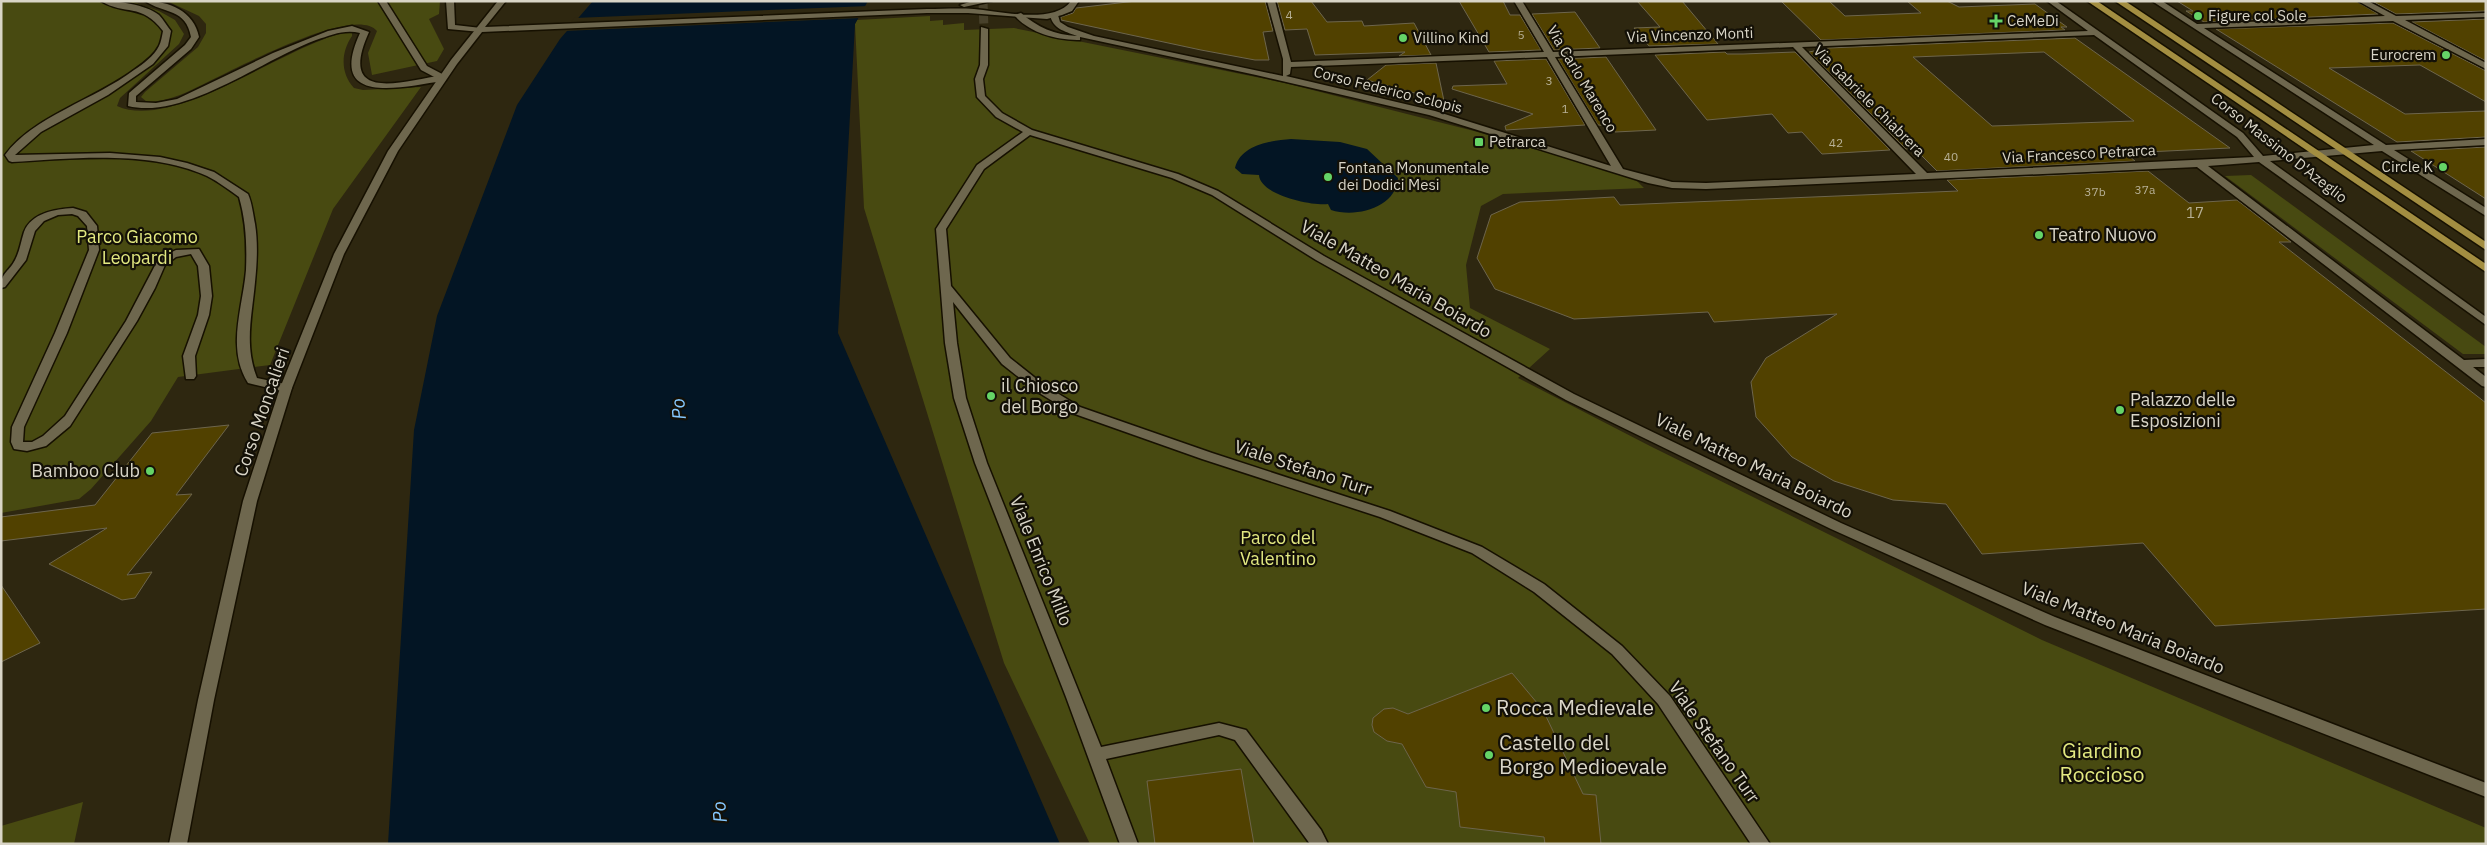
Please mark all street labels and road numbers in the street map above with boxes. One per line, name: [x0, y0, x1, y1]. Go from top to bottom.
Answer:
street label: Via Carlo Marenco: [1543, 22, 1622, 136]
street label: Via Vincenzo Monti: [1626, 23, 1754, 46]
street label: Via Gabriele Chiabrera: [1809, 41, 1929, 161]
street label: Corso Federico Sclopis: [1312, 62, 1465, 117]
street label: Corso Massimo D'Azeglio: [2207, 88, 2351, 207]
street label: Via Francesco Petrarca: [2002, 140, 2156, 167]
street label: Viale Matteo Maria Boiardo: [1296, 214, 1496, 343]
street label: Corso Moncalieri: [229, 344, 294, 479]
street label: Viale Matteo Maria Boiardo: [1652, 408, 1857, 523]
street label: Viale Stefano Turr: [1231, 434, 1375, 501]
street label: Viale Enrico Millo: [1005, 492, 1078, 629]
street label: Viale Matteo Maria Boiardo: [2018, 576, 2228, 679]
street label: Viale Stefano Turr: [1664, 676, 1765, 807]

